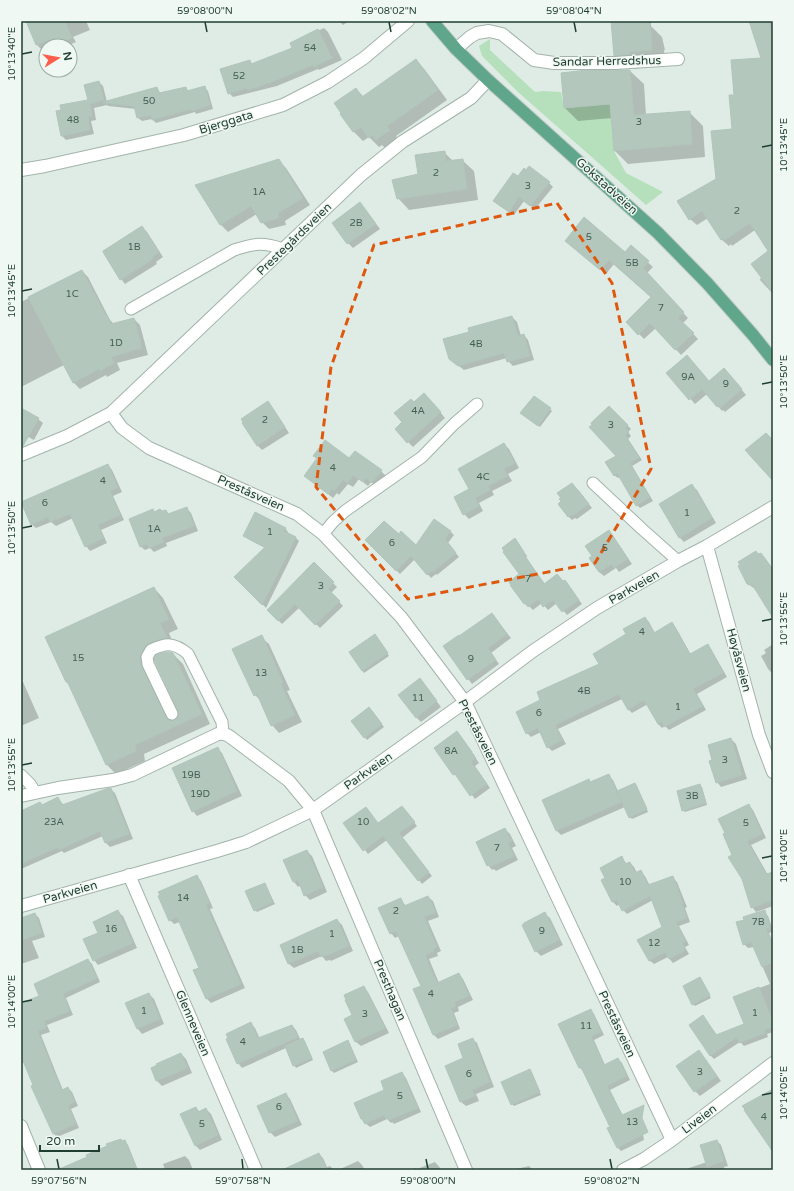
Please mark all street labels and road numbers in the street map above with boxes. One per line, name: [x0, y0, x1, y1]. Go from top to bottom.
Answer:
street label: Sandar Herredshus: [553, 53, 662, 69]
street label: Bjerggata: [197, 107, 255, 137]
street label: Gokstadveien: [573, 155, 641, 217]
street label: Prestegårdsveien: [254, 200, 334, 278]
street label: Preståsveien: [215, 472, 287, 514]
street label: Parkveien: [606, 567, 662, 607]
street label: Høyåsveien: [724, 627, 754, 693]
street label: Preståsveien: [455, 697, 501, 767]
street label: Parkveien: [341, 749, 395, 793]
street label: Parkveien: [41, 878, 99, 906]
street label: Presthagan: [371, 957, 409, 1023]
street label: Glenneveien: [173, 988, 213, 1058]
street label: Preståsveien: [595, 988, 639, 1060]
street label: Liveien: [679, 1101, 719, 1137]

